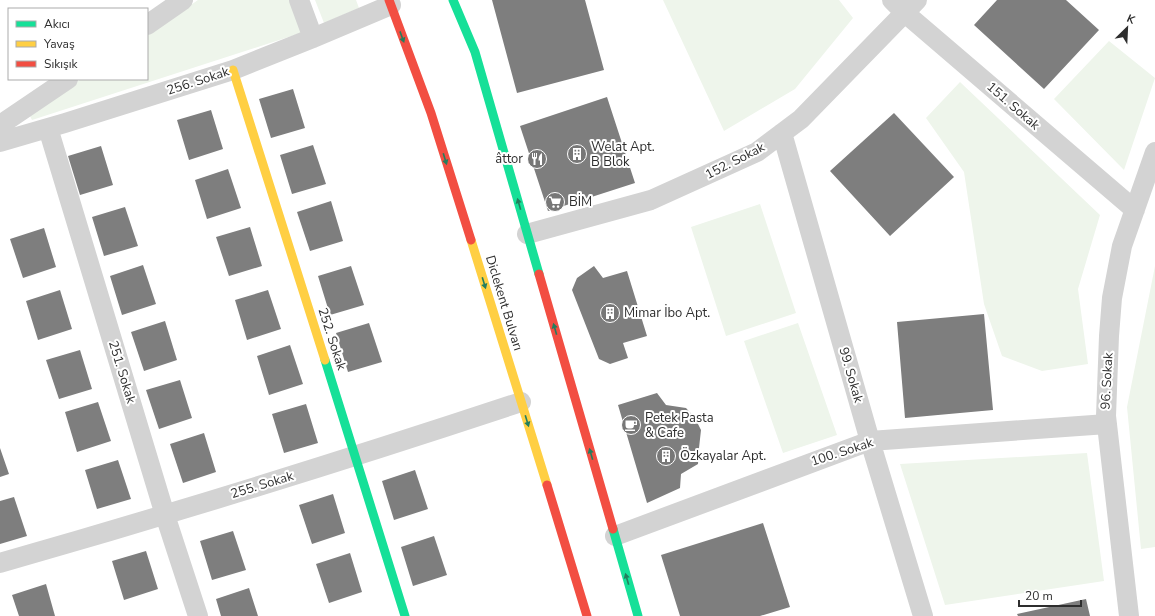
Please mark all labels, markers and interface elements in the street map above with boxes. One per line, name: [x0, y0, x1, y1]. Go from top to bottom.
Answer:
legend: [8, 8, 148, 80]
north arrow: [1107, 8, 1147, 48]
text: K: [1124, 11, 1138, 28]
text: Akıcı: [44, 16, 70, 32]
one-way arrow: [400, 31, 406, 43]
text: Yavaş: [43, 36, 75, 52]
text: Sıkışık: [44, 56, 79, 72]
street label: 256. Sokak: [164, 62, 232, 100]
street label: 151. Sokak: [983, 78, 1044, 134]
place label: Welat Apt. B Blok: [591, 138, 655, 171]
street label: 152. Sokak: [702, 138, 768, 184]
building icon: Welat Apt. B Blok: [566, 143, 588, 165]
restaurant icon: âttor: [526, 148, 548, 170]
place label: âttor: [495, 150, 523, 168]
one-way arrow: [442, 154, 448, 166]
supermarket icon: BİM: [544, 191, 566, 213]
place label: BİM: [569, 192, 592, 211]
one-way arrow: [516, 198, 522, 210]
street label: Diclekent Bulvarı: [481, 253, 527, 353]
one-way arrow: [481, 278, 487, 290]
building icon: Mimar İbo Apt.: [599, 302, 621, 324]
place label: Mimar İbo Apt.: [624, 303, 710, 322]
street label: 252. Sokak: [313, 305, 351, 373]
one-way arrow: [552, 322, 558, 334]
street label: 251. Sokak: [104, 338, 140, 406]
street label: 99. Sokak: [834, 345, 868, 405]
street label: 96. Sokak: [1097, 352, 1118, 410]
place label: Petek Pasta & Cafe: [645, 409, 714, 442]
cafe icon: Petek Pasta & Cafe: [620, 414, 642, 436]
one-way arrow: [524, 415, 530, 427]
street label: 100. Sokak: [808, 433, 876, 471]
building icon: Özkayalar Apt.: [655, 445, 677, 467]
place label: Özkayalar Apt.: [680, 446, 766, 465]
one-way arrow: [588, 447, 594, 459]
street label: 255. Sokak: [228, 467, 296, 503]
one-way arrow: [624, 572, 630, 584]
scale bar: [1019, 582, 1081, 608]
text: 20 m: [1025, 588, 1053, 604]

